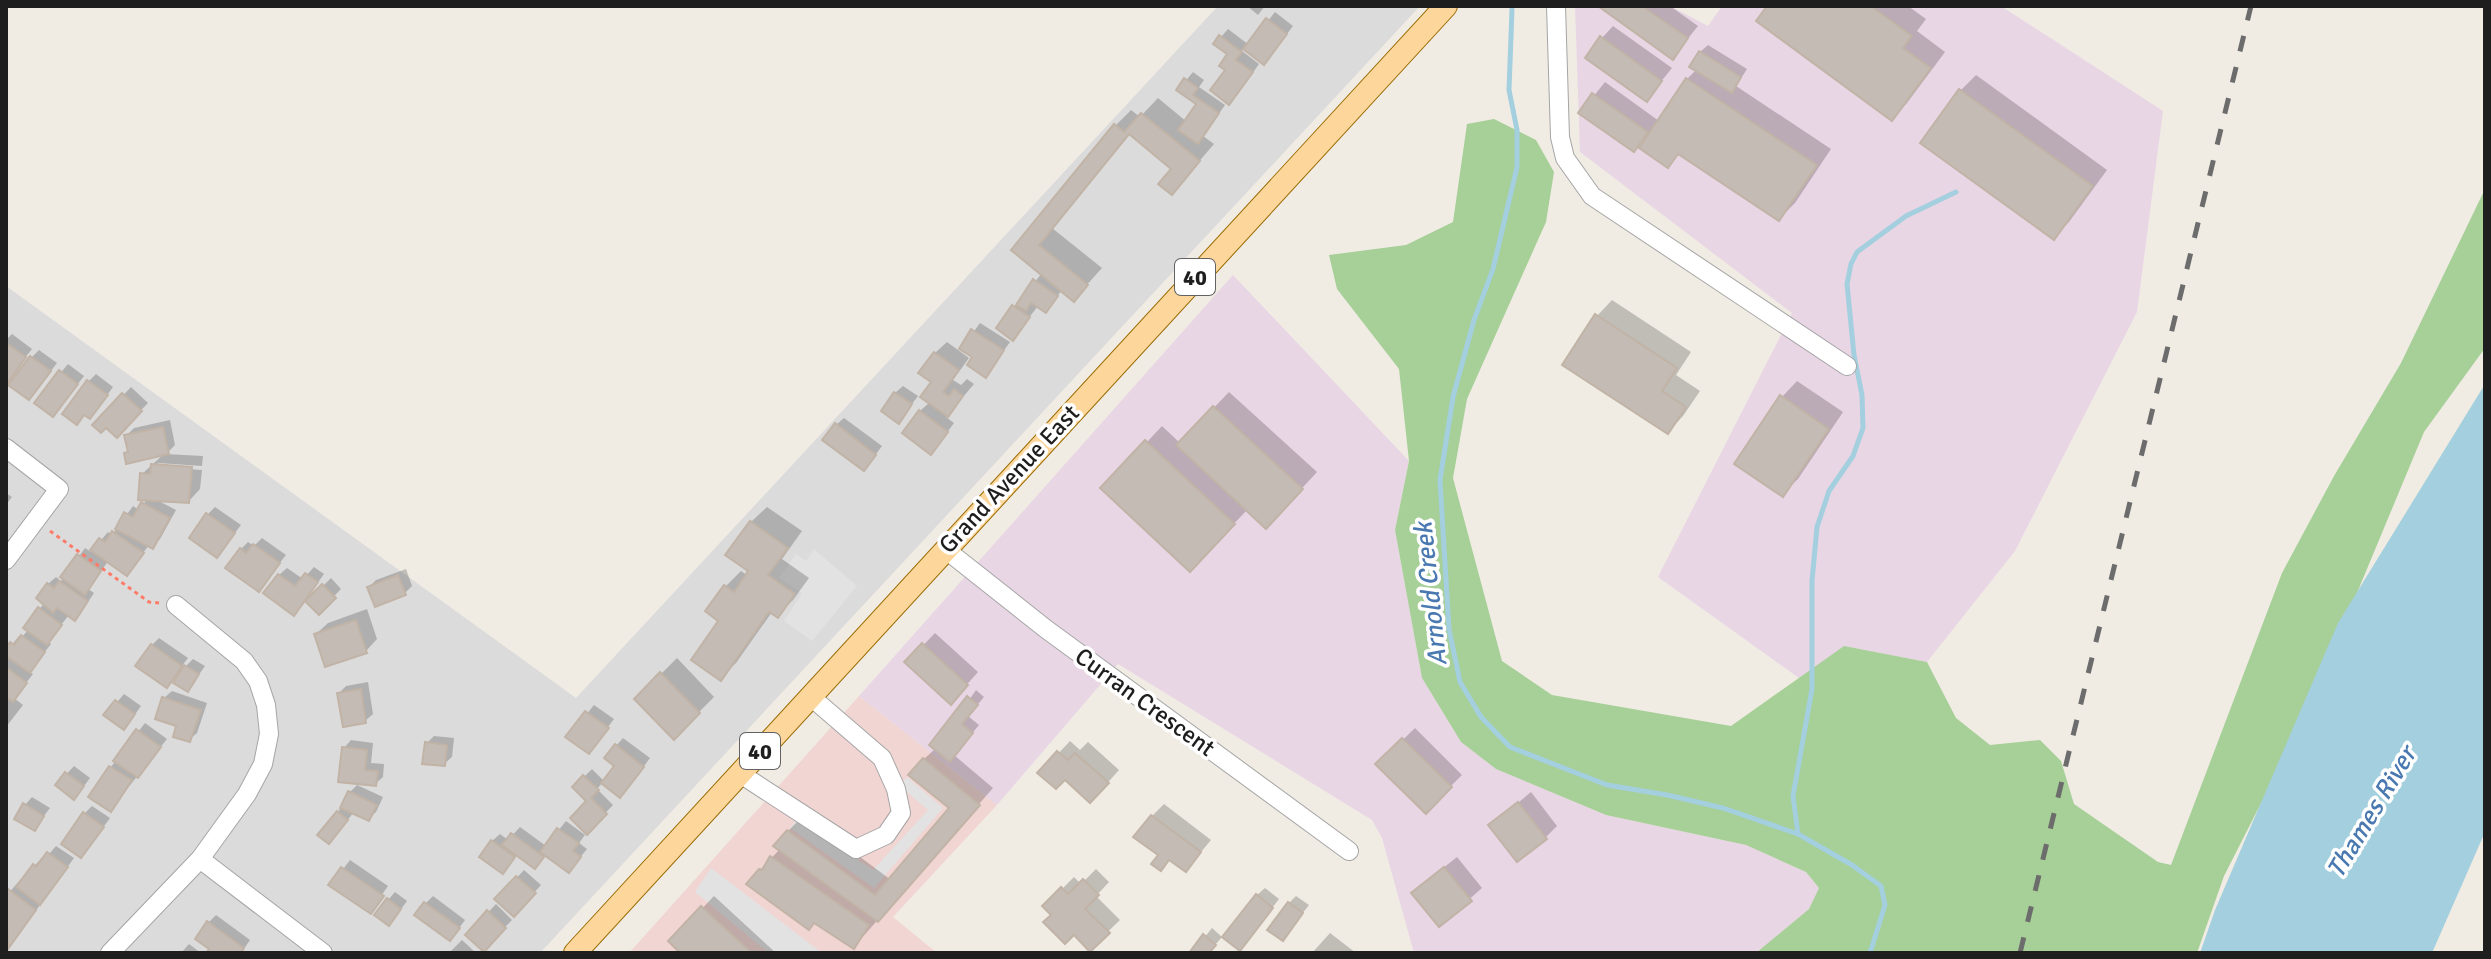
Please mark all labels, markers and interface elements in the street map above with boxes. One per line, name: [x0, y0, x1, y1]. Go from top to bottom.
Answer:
road number: 40: [1175, 259, 1215, 295]
street label: Grand Avenue East: [932, 398, 1086, 560]
water label: Arnold Creek: [1407, 519, 1454, 667]
street label: Curran Crescent: [1069, 641, 1221, 763]
road number: 40: [740, 733, 780, 769]
water label: Thames River: [2320, 738, 2425, 884]

